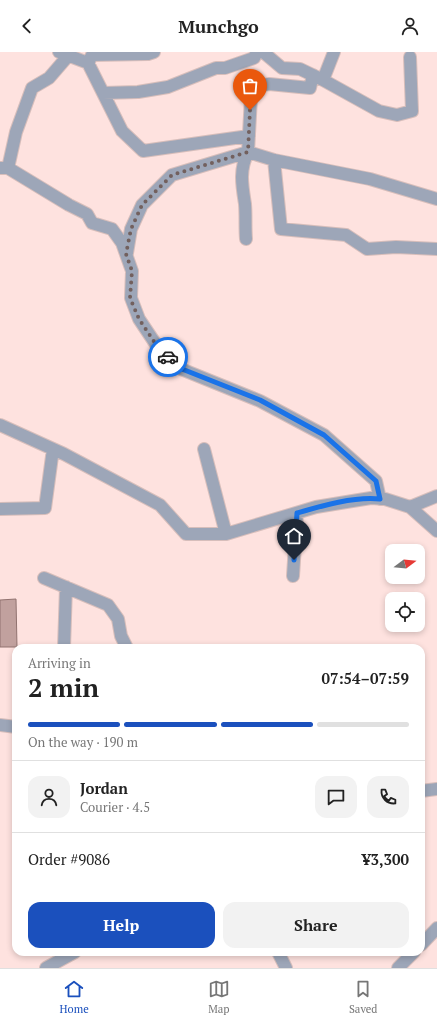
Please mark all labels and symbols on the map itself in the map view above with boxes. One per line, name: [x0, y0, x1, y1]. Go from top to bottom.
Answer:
pin: [233, 69, 267, 110]
courier: [148, 337, 188, 377]
pin: [277, 519, 311, 560]
north arrow: [385, 544, 425, 584]

